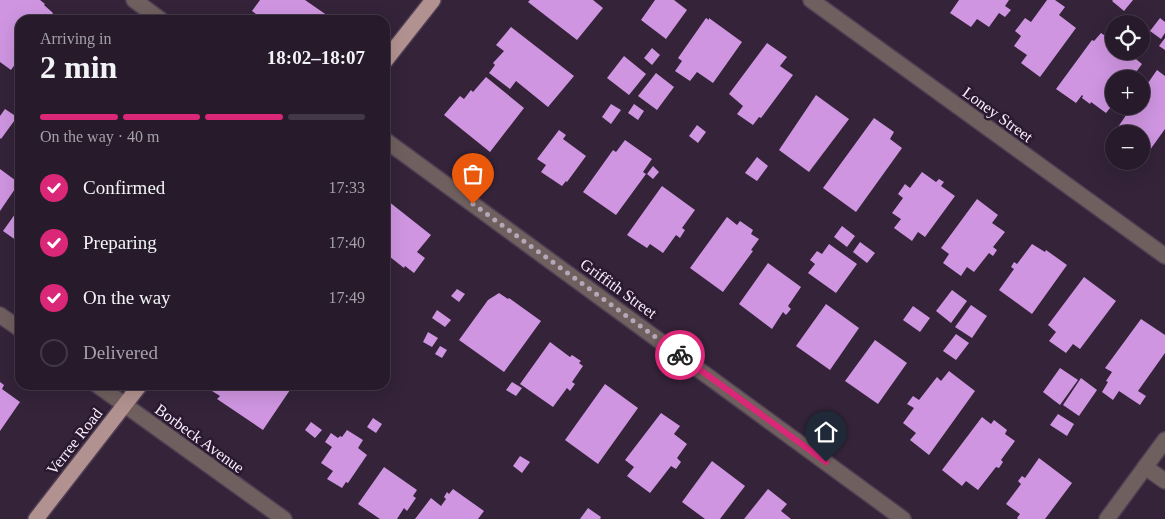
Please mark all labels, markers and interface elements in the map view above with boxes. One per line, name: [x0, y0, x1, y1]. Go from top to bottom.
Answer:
map controls: [1105, 15, 1150, 170]
button: locate: [1105, 15, 1150, 60]
text: Arriving in: [40, 30, 112, 47]
text: 18:02–18:07: [267, 47, 365, 68]
text: 2 min: [40, 49, 117, 85]
button: +: [1105, 70, 1150, 115]
street label: Loney Street: [959, 83, 1036, 147]
button: −: [1105, 125, 1150, 170]
text: On the way · 40 m: [40, 128, 160, 145]
pin: [452, 153, 494, 204]
icon: bag: [459, 160, 487, 188]
icon: check: [40, 174, 68, 202]
text: Confirmed: [83, 177, 165, 198]
text: 17:33: [329, 179, 365, 196]
icon: check: [40, 229, 68, 257]
text: Preparing: [83, 232, 157, 253]
text: 17:40: [329, 234, 365, 251]
street label: Griffith Street: [577, 255, 661, 322]
icon: check: [40, 284, 68, 312]
text: On the way: [83, 287, 171, 308]
text: 17:49: [329, 289, 365, 306]
courier: [655, 330, 705, 380]
icon: bike: [666, 341, 694, 369]
text: Delivered: [83, 342, 158, 363]
street label: Borbeck Avenue: [152, 400, 248, 476]
street label: Verree Road: [43, 405, 106, 478]
pin: [805, 411, 847, 462]
icon: home: [812, 418, 840, 446]

